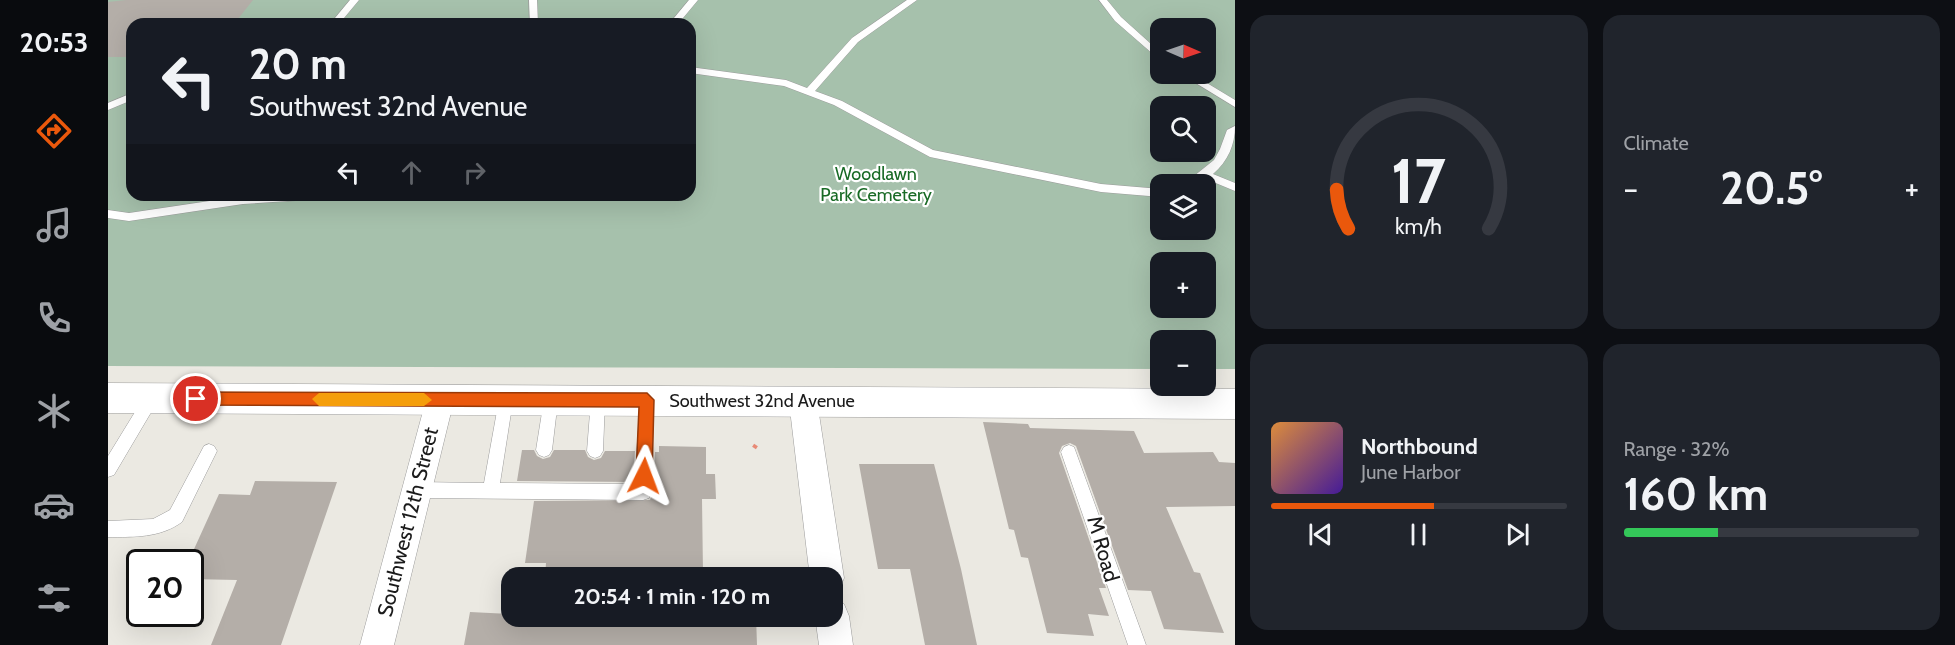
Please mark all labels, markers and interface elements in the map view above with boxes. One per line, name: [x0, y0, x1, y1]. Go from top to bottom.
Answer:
north arrow: [1150, 18, 1216, 84]
map controls: [1150, 18, 1216, 396]
text: 20:53: [20, 26, 88, 59]
text: 20 m: [249, 38, 347, 90]
icon: left: [150, 42, 228, 120]
text: Southwest 32nd Avenue: [249, 90, 527, 123]
button: search: [1150, 96, 1216, 162]
icon: directions: [33, 110, 75, 152]
text: Climate: [1624, 131, 1689, 155]
text: 17: [1391, 143, 1446, 219]
icon: left: [332, 156, 365, 189]
icon: ahead: [395, 156, 428, 189]
icon: right: [458, 156, 491, 189]
text: 20.5°: [1720, 161, 1822, 215]
park label: Woodlawn Park Cemetery: [820, 163, 932, 206]
text: −: [1624, 168, 1638, 208]
text: +: [1904, 168, 1919, 208]
button: layers: [1150, 174, 1216, 240]
icon: music: [33, 204, 75, 246]
text: km/h: [1395, 213, 1442, 239]
button: +: [1150, 252, 1216, 318]
icon: phone: [33, 297, 75, 339]
button: −: [1150, 330, 1216, 396]
pin: [170, 373, 221, 424]
icon: arrive: [179, 382, 212, 415]
icon: climate: [33, 390, 75, 432]
street label: Southwest 32nd Avenue: [669, 390, 855, 412]
street label: Southwest 12th Street: [372, 425, 443, 619]
text: Northbound: [1361, 433, 1478, 460]
text: Range · 32%: [1624, 437, 1729, 461]
position arrow: [612, 444, 676, 508]
text: June Harbor: [1361, 460, 1461, 484]
text: 160 km: [1624, 467, 1768, 521]
icon: car: [33, 484, 75, 526]
street label: M Road: [1082, 513, 1125, 585]
icon: previous: [1304, 518, 1337, 551]
icon: pause: [1402, 518, 1435, 551]
icon: next: [1501, 518, 1534, 551]
speed limit sign: 20: [126, 549, 204, 627]
icon: filters: [33, 577, 75, 619]
text: 20:54 · 1 min · 120 m: [574, 583, 770, 610]

